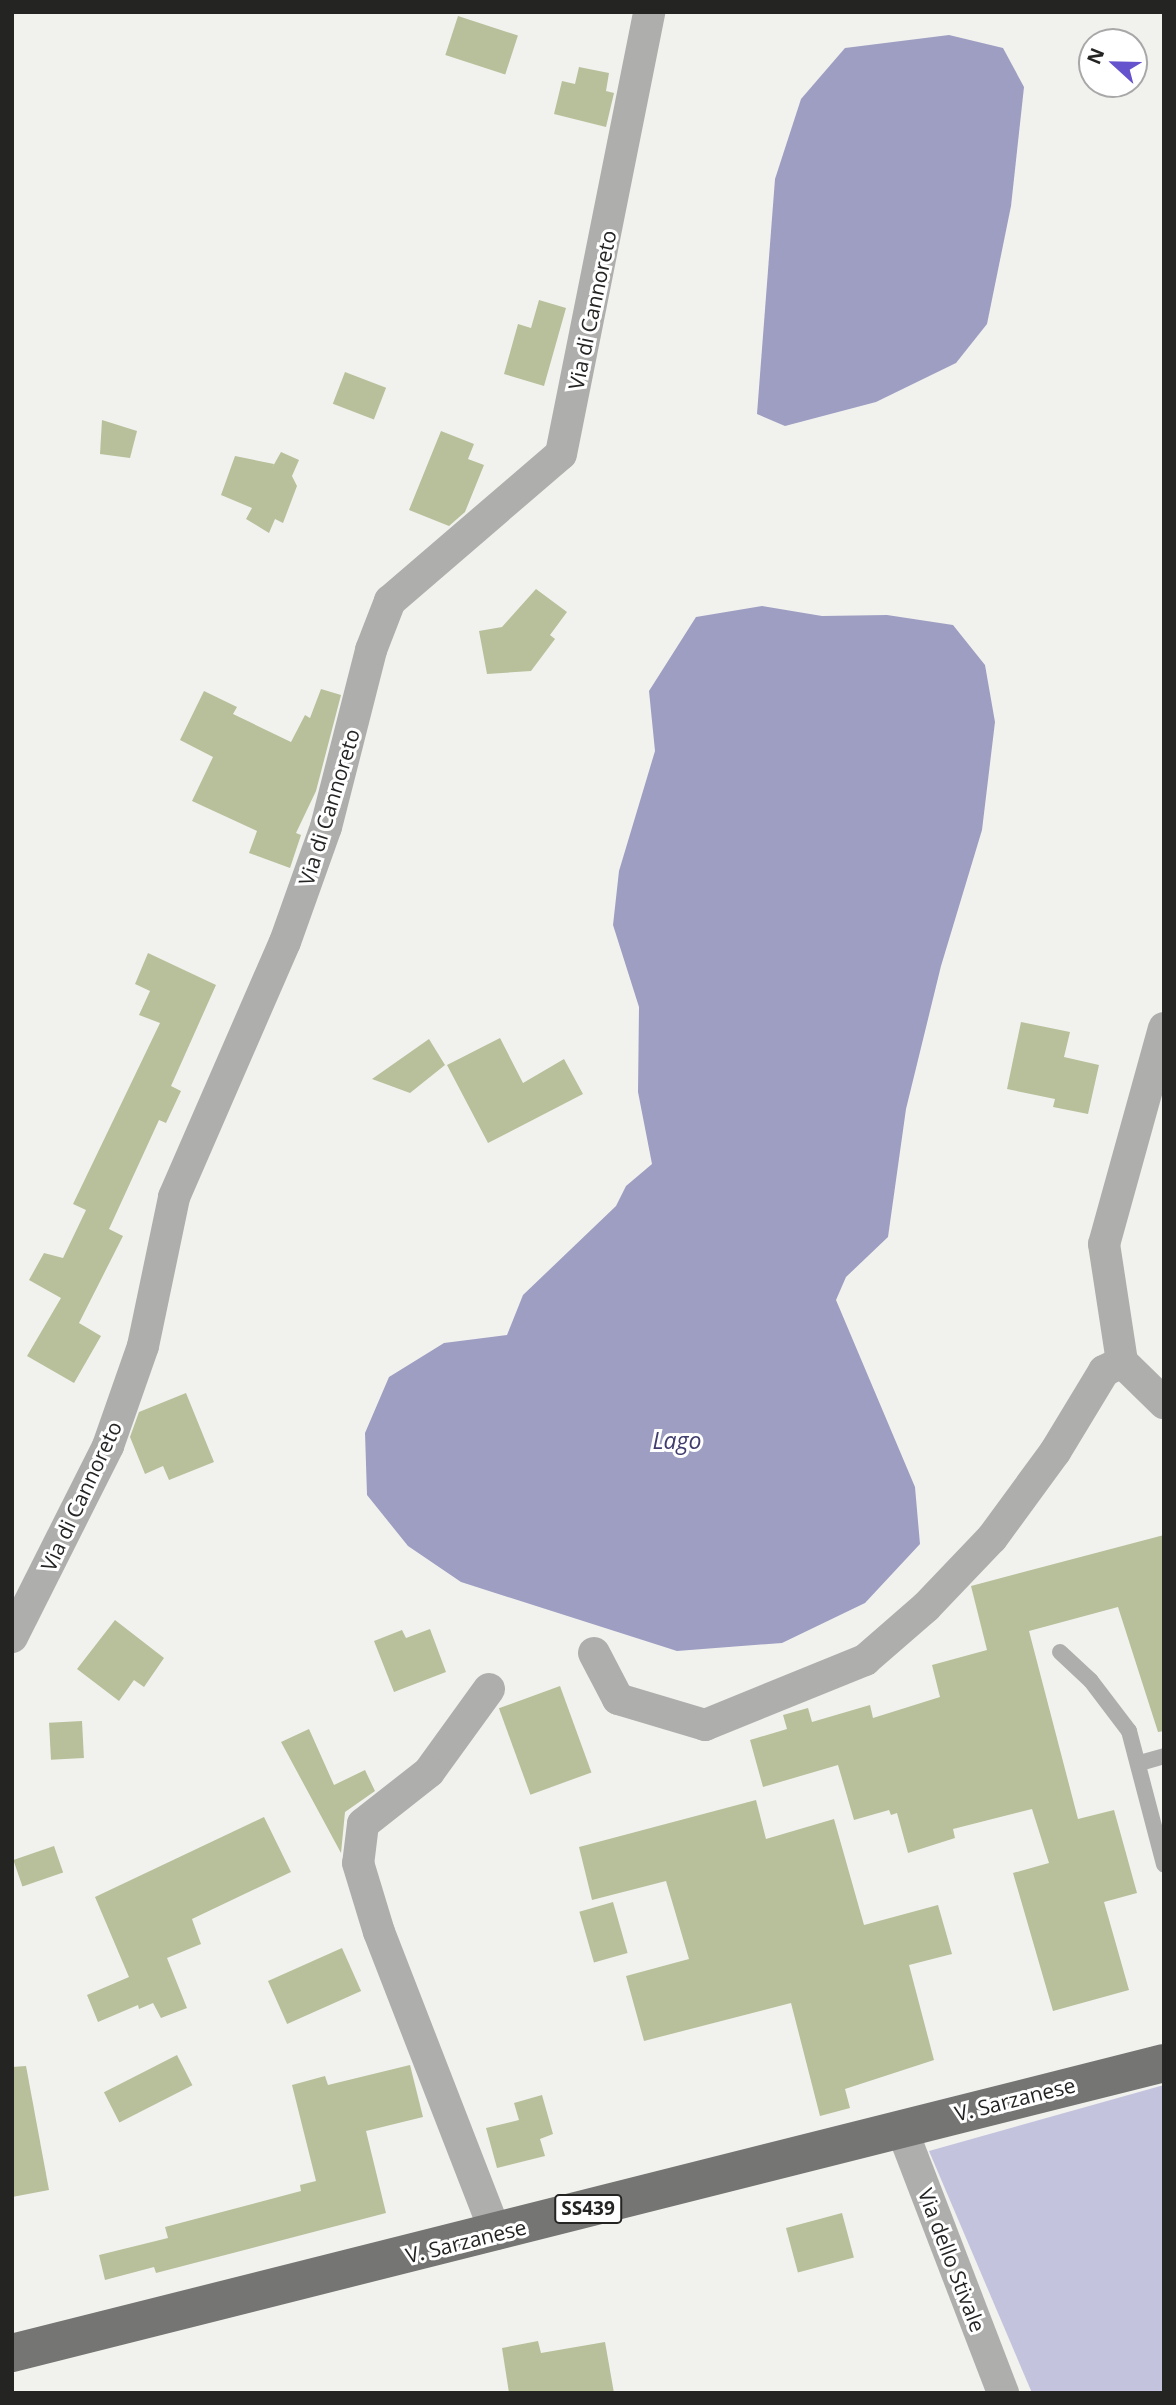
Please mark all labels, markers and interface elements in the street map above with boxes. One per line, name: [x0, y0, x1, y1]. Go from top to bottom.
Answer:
north arrow: [1078, 28, 1148, 98]
text: N: [1080, 44, 1110, 68]
street label: Via di Cannoreto: [563, 228, 621, 392]
street label: Via di Cannoreto: [293, 726, 365, 888]
street label: Via di Cannoreto: [35, 1417, 127, 1575]
water label: Lago: [653, 1426, 701, 1454]
street label: V. Sarzanese: [952, 2072, 1078, 2126]
street label: Via dello Stivale: [913, 2185, 991, 2335]
road number: SS439: [553, 2194, 623, 2224]
street label: V. Sarzanese: [403, 2214, 529, 2268]

